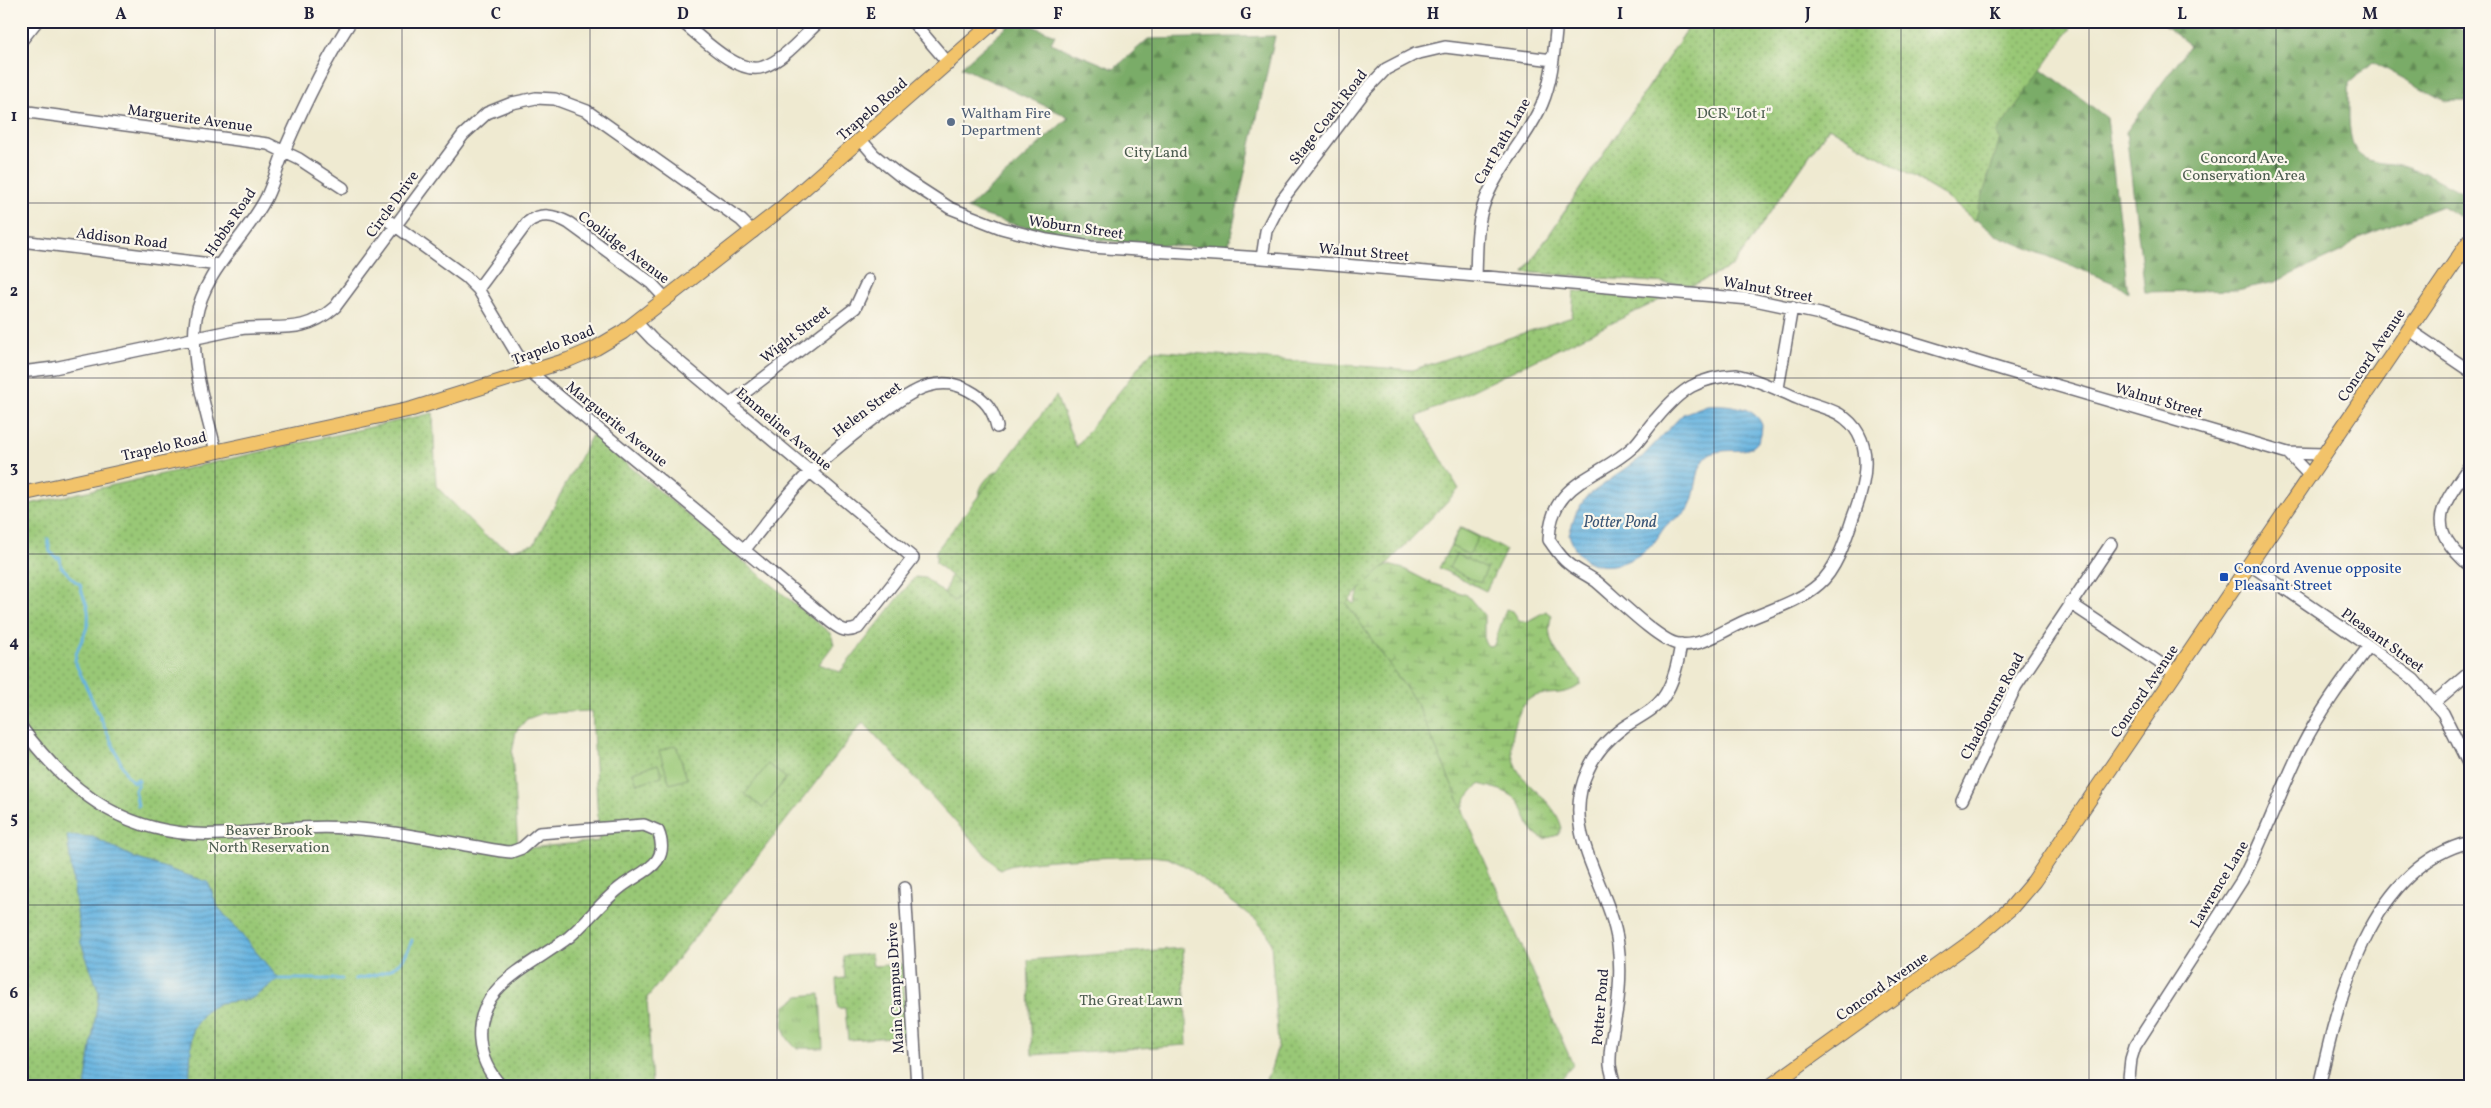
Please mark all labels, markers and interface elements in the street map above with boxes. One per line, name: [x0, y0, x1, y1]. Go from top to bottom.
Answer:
text: A: [115, 4, 127, 26]
text: B: [304, 4, 315, 26]
text: C: [491, 4, 501, 26]
text: D: [677, 4, 689, 26]
text: E: [866, 4, 876, 26]
text: F: [1053, 4, 1063, 26]
text: G: [1240, 4, 1252, 26]
text: H: [1427, 4, 1439, 26]
text: I: [1617, 4, 1623, 26]
text: J: [1804, 4, 1811, 26]
text: K: [1989, 4, 2001, 26]
text: L: [2177, 4, 2187, 26]
text: M: [2362, 4, 2378, 26]
street label: Stage Coach Road: [1285, 66, 1373, 170]
street label: Trapelo Road: [833, 74, 913, 147]
street label: Cart Path Lane: [1470, 95, 1537, 189]
street label: Marguerite Avenue: [126, 100, 254, 139]
place label: Waltham Fire Department: [961, 104, 1051, 142]
park label: DCR "Lot 1": [1697, 104, 1771, 125]
text: 1: [11, 106, 17, 128]
marker: Waltham Fire Department: [945, 116, 957, 128]
park label: City Land: [1124, 143, 1188, 164]
park label: Concord Ave. Conservation Area: [2183, 149, 2305, 187]
street label: Circle Drive: [362, 167, 425, 243]
street label: Hobbs Road: [201, 184, 262, 261]
street label: Coolidge Avenue: [573, 207, 673, 290]
street label: Woburn Street: [1027, 211, 1125, 246]
street label: Addison Road: [75, 223, 169, 256]
street label: Walnut Street: [1318, 239, 1410, 268]
street label: Walnut Street: [1721, 272, 1814, 309]
text: 2: [10, 281, 18, 303]
street label: Wight Street: [757, 301, 835, 369]
street label: Concord Avenue: [2333, 305, 2411, 407]
street label: Trapelo Road: [509, 321, 598, 372]
street label: Marguerite Avenue: [560, 377, 672, 473]
street label: Helen Street: [829, 377, 907, 443]
street label: Walnut Street: [2112, 379, 2205, 424]
street label: Emmeline Avenue: [730, 384, 836, 477]
street label: Trapelo Road: [120, 427, 209, 467]
text: 3: [10, 457, 18, 479]
water label: Potter Pond: [1583, 512, 1657, 534]
place label: Concord Avenue opposite Pleasant Street: [2234, 559, 2402, 597]
marker: Concord Avenue opposite Pleasant Street: [2218, 571, 2230, 583]
street label: Pleasant Street: [2336, 604, 2428, 679]
text: 4: [9, 632, 19, 654]
street label: Concord Avenue: [2106, 641, 2184, 743]
street label: Chadbourne Road: [1956, 649, 2030, 764]
text: 5: [10, 808, 18, 830]
park label: Beaver Brook North Reservation: [208, 821, 330, 859]
street label: Lawrence Lane: [2186, 837, 2255, 932]
street label: Main Campus Drive: [883, 922, 910, 1054]
street label: Concord Avenue: [1833, 948, 1933, 1027]
street label: Potter Pond: [1588, 968, 1615, 1046]
text: 6: [10, 983, 19, 1005]
park label: The Great Lawn: [1079, 991, 1183, 1012]

